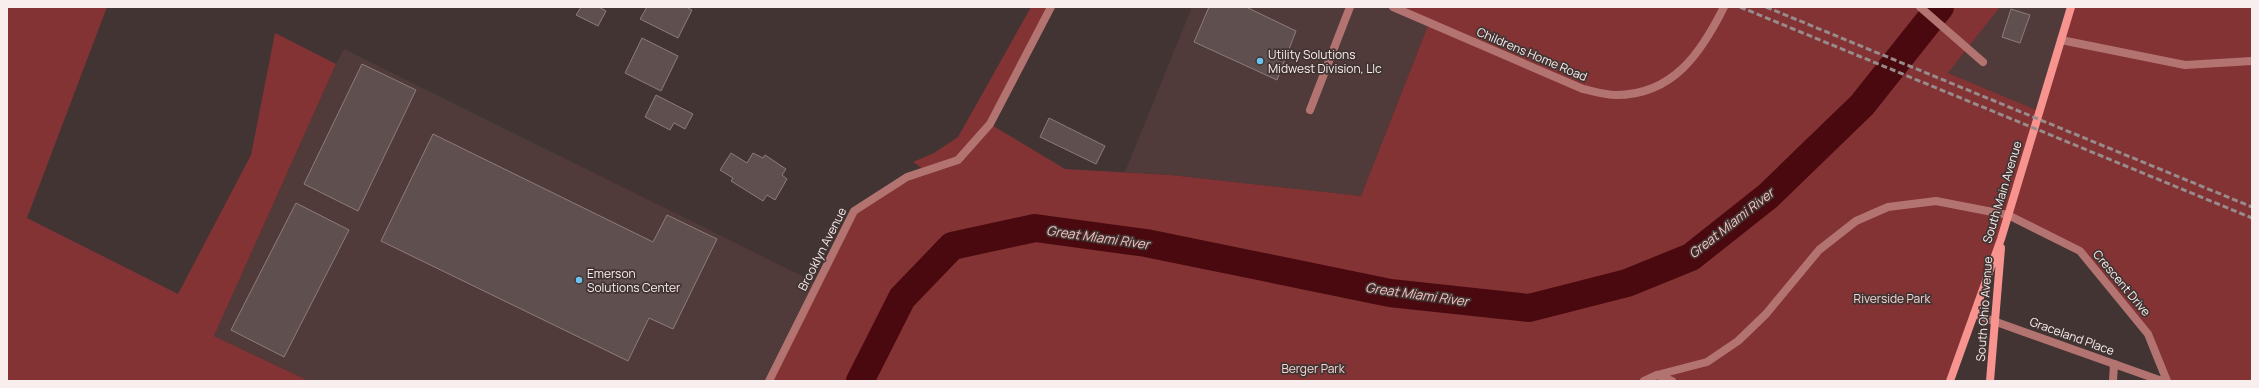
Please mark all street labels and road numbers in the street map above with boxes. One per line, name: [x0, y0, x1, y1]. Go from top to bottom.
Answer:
street label: Childrens Home Road: [1474, 23, 1590, 85]
street label: South Main Avenue: [1978, 139, 2026, 245]
street label: Brooklyn Avenue: [794, 204, 850, 294]
street label: Crescent Drive: [2089, 246, 2155, 320]
street label: South Ohio Avenue: [1972, 256, 1996, 362]
street label: Graceland Place: [2027, 313, 2117, 359]

